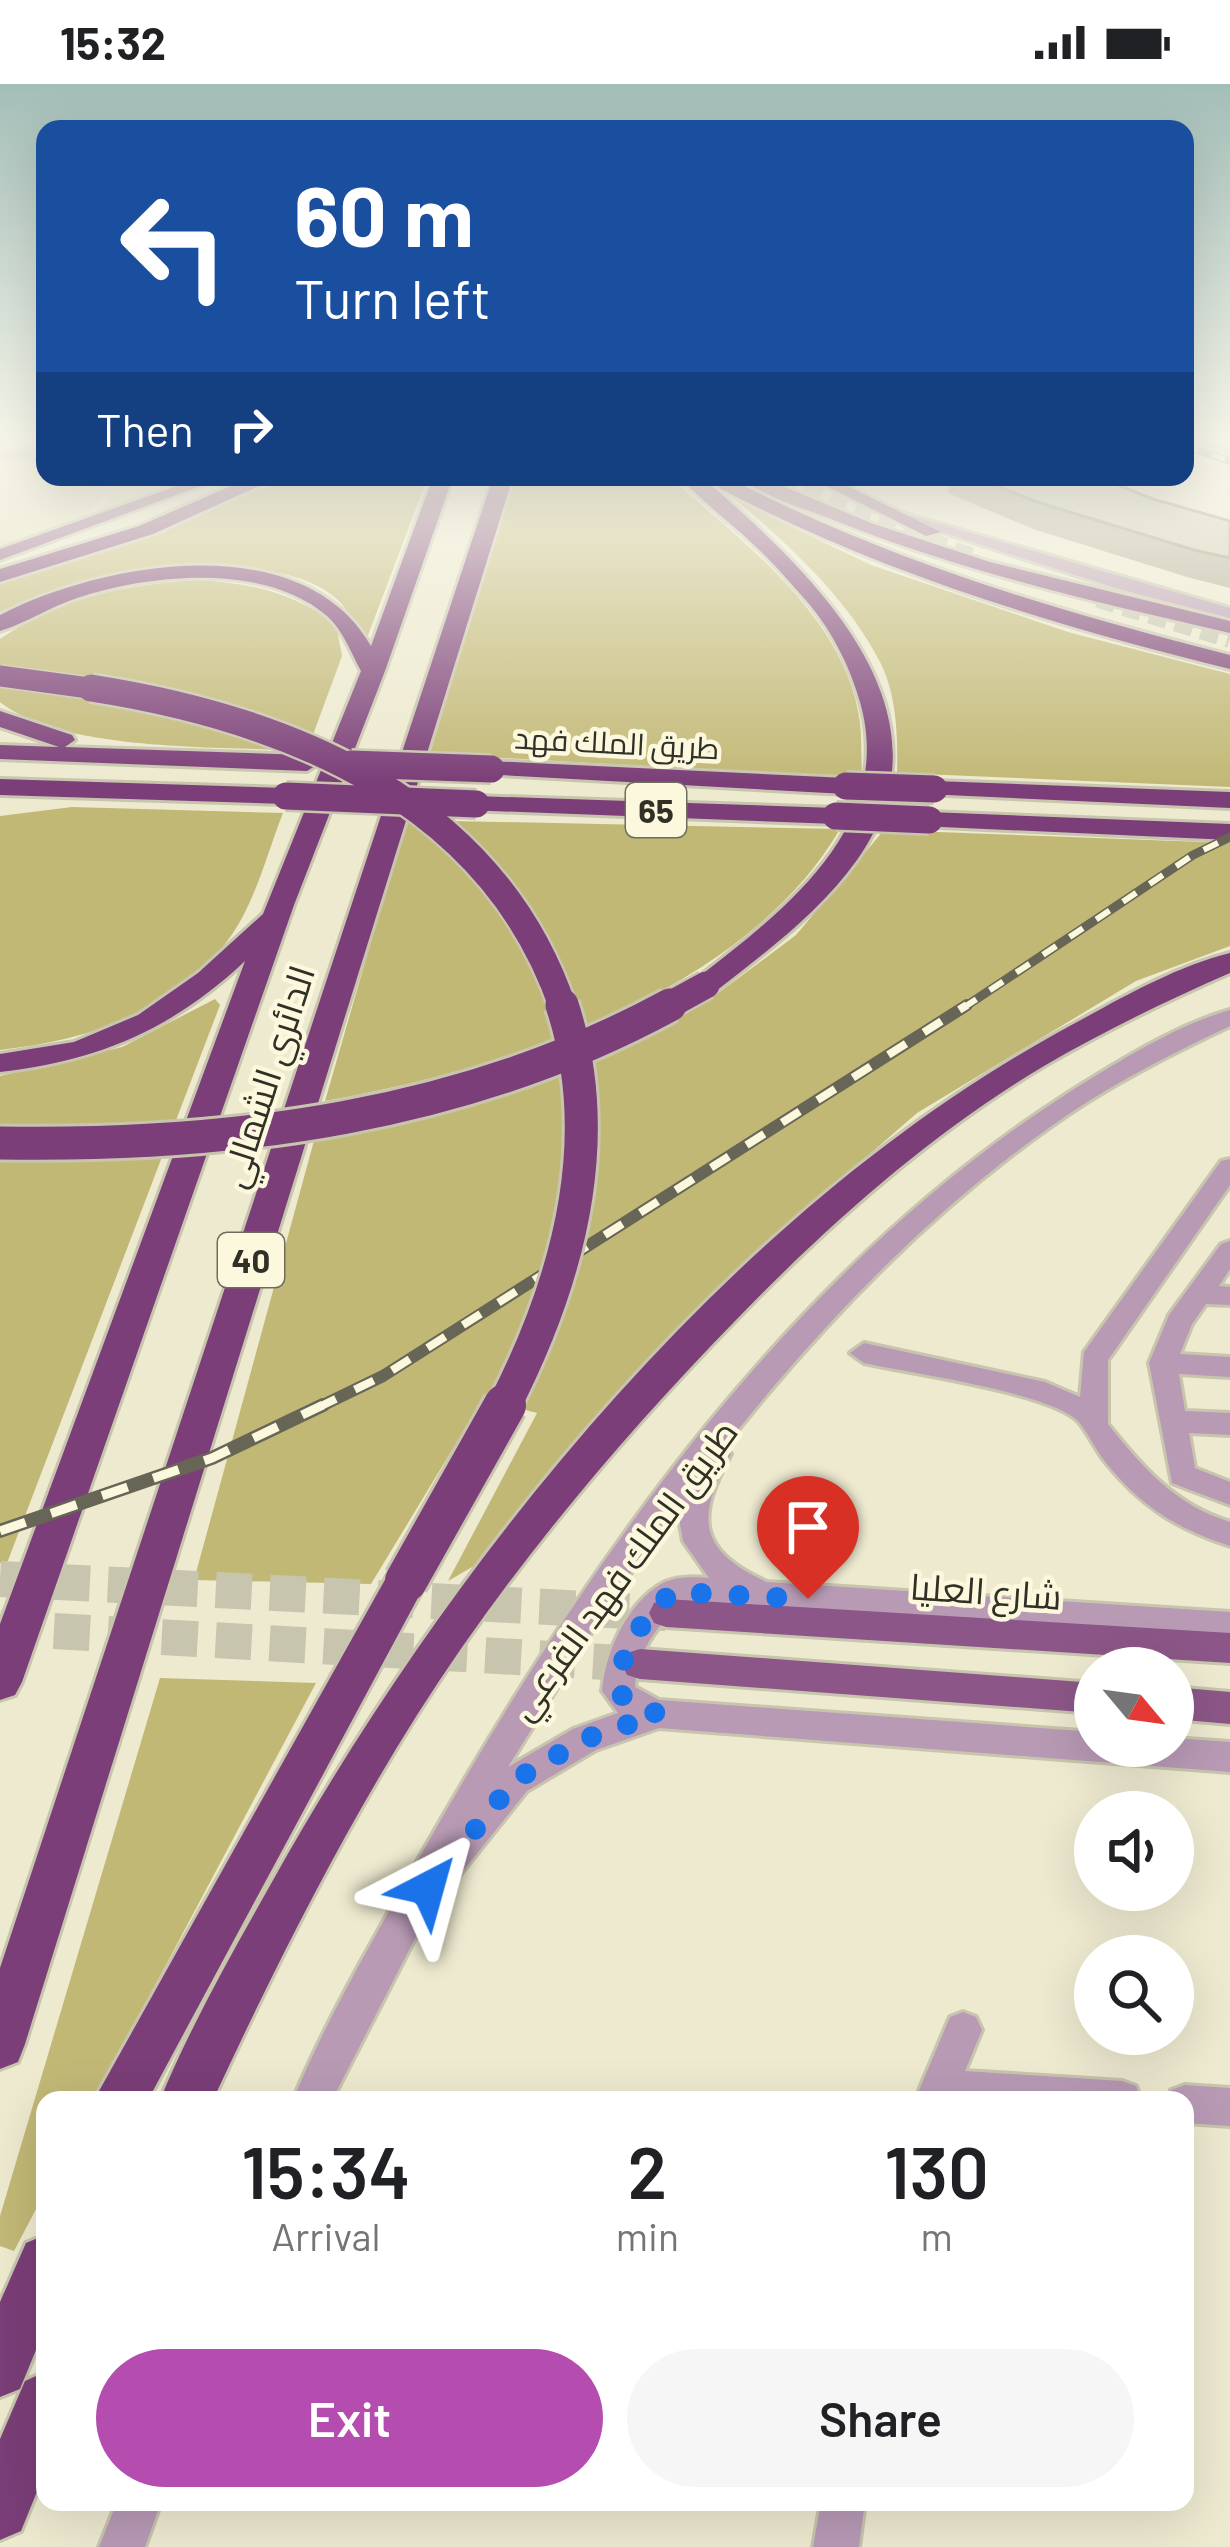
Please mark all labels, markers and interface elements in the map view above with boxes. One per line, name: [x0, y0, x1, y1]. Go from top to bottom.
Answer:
text: 15:32: [60, 15, 166, 69]
text: 60 m: [294, 163, 474, 264]
icon: left: [96, 168, 252, 324]
text: Turn left: [294, 265, 491, 330]
icon: right: [218, 396, 284, 462]
text: Then: [96, 402, 194, 456]
street label: طريق الملك فهد: [514, 719, 720, 767]
road number: 65: [626, 783, 686, 837]
street label: الدائري الشمالي: [210, 960, 331, 1195]
road number: 40: [218, 1233, 284, 1287]
street label: طريق الملك فهد الفرعي: [499, 1411, 752, 1732]
pin: [757, 1476, 859, 1599]
icon: arrive: [775, 1494, 841, 1560]
street label: شارع العليا: [909, 1563, 1063, 1622]
north arrow: [1074, 1647, 1194, 1767]
map controls: [1074, 1647, 1194, 2055]
button: sound: [1074, 1791, 1194, 1911]
position arrow: [365, 1825, 491, 1951]
button: search: [1074, 1935, 1194, 2055]
text: 15:34: [241, 2127, 411, 2213]
text: 2: [628, 2127, 667, 2213]
text: 130: [884, 2127, 989, 2213]
text: Arrival: [271, 2212, 380, 2259]
text: min: [616, 2212, 679, 2259]
text: m: [920, 2212, 953, 2259]
button: Exit: [96, 2349, 603, 2487]
button: Share: [627, 2349, 1134, 2487]

